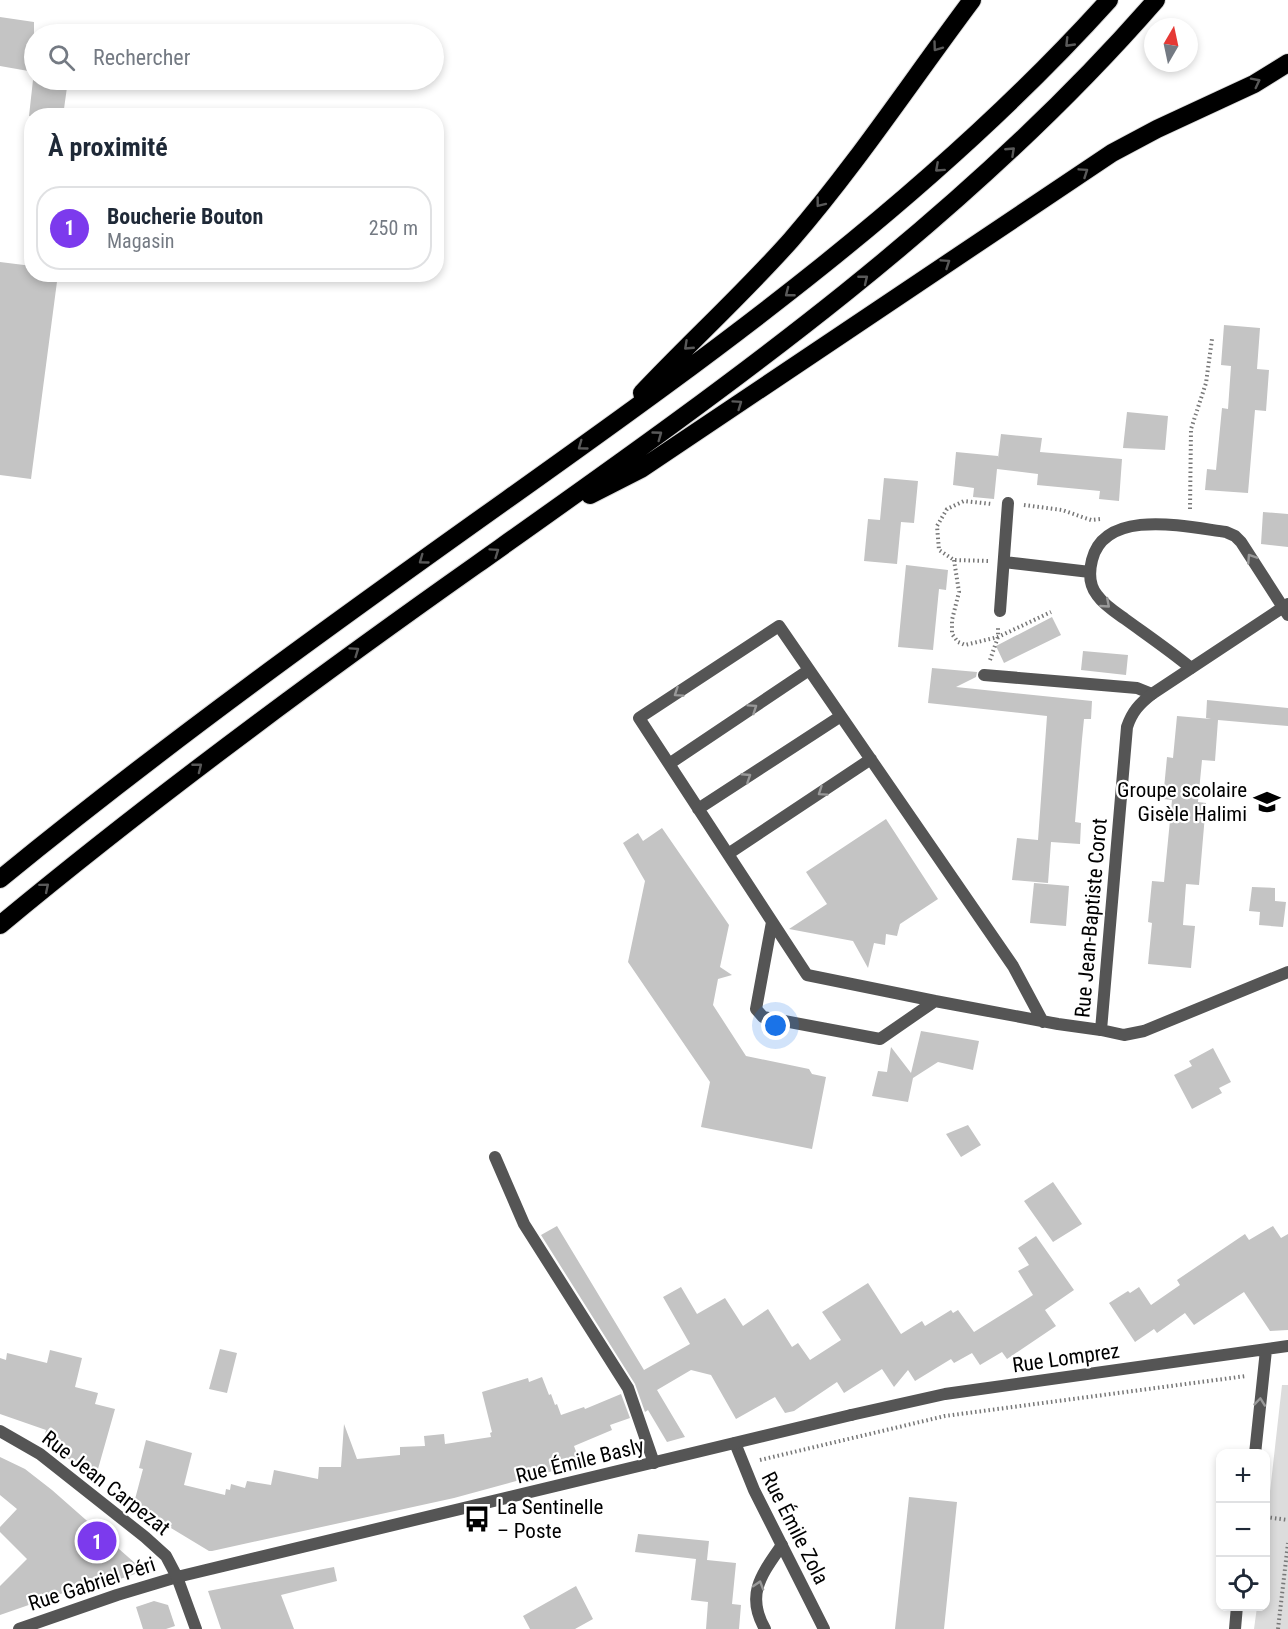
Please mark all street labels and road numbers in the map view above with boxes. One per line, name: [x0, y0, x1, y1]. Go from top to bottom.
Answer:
street label: Rue Jean-Baptiste Corot: [1070, 817, 1112, 1019]
street label: Rue Lomprez: [1011, 1339, 1121, 1377]
street label: Rue Jean Carpezat: [38, 1426, 174, 1540]
street label: Rue Émile Basly: [513, 1433, 647, 1489]
street label: Rue Émile Zola: [756, 1468, 834, 1588]
street label: Rue Gabriel Péri: [25, 1552, 159, 1616]

